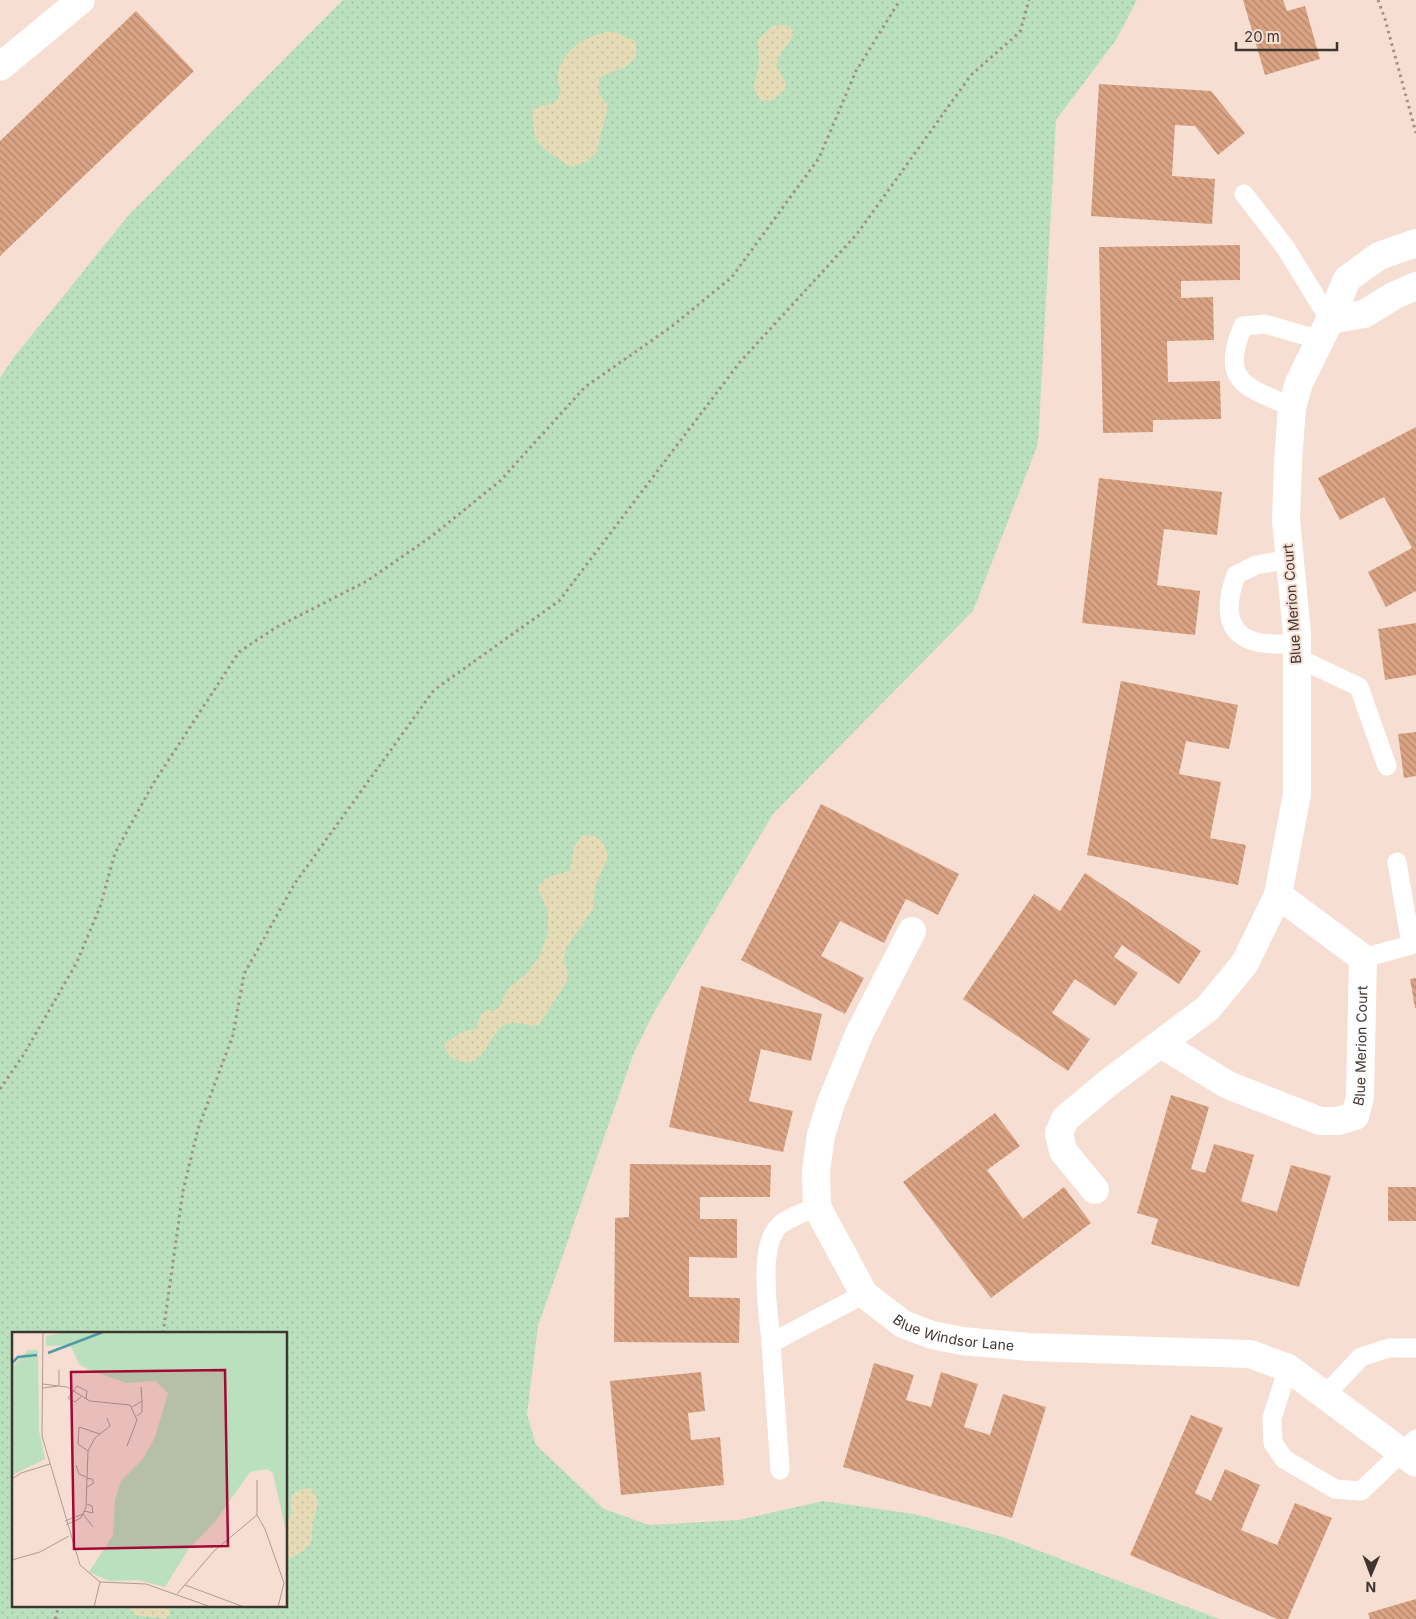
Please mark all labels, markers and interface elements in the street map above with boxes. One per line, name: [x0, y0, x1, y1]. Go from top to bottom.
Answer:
scale bar: [1236, 20, 1337, 52]
text: 20 m: [1244, 27, 1280, 46]
street label: Blue Merion Court: [1279, 543, 1304, 665]
street label: Blue Merion Court: [1349, 985, 1370, 1108]
street label: Blue Windsor Lane: [890, 1311, 1015, 1354]
inset map: [12, 1332, 288, 1606]
north arrow: [1346, 1549, 1396, 1599]
text: N: [1365, 1579, 1376, 1596]

